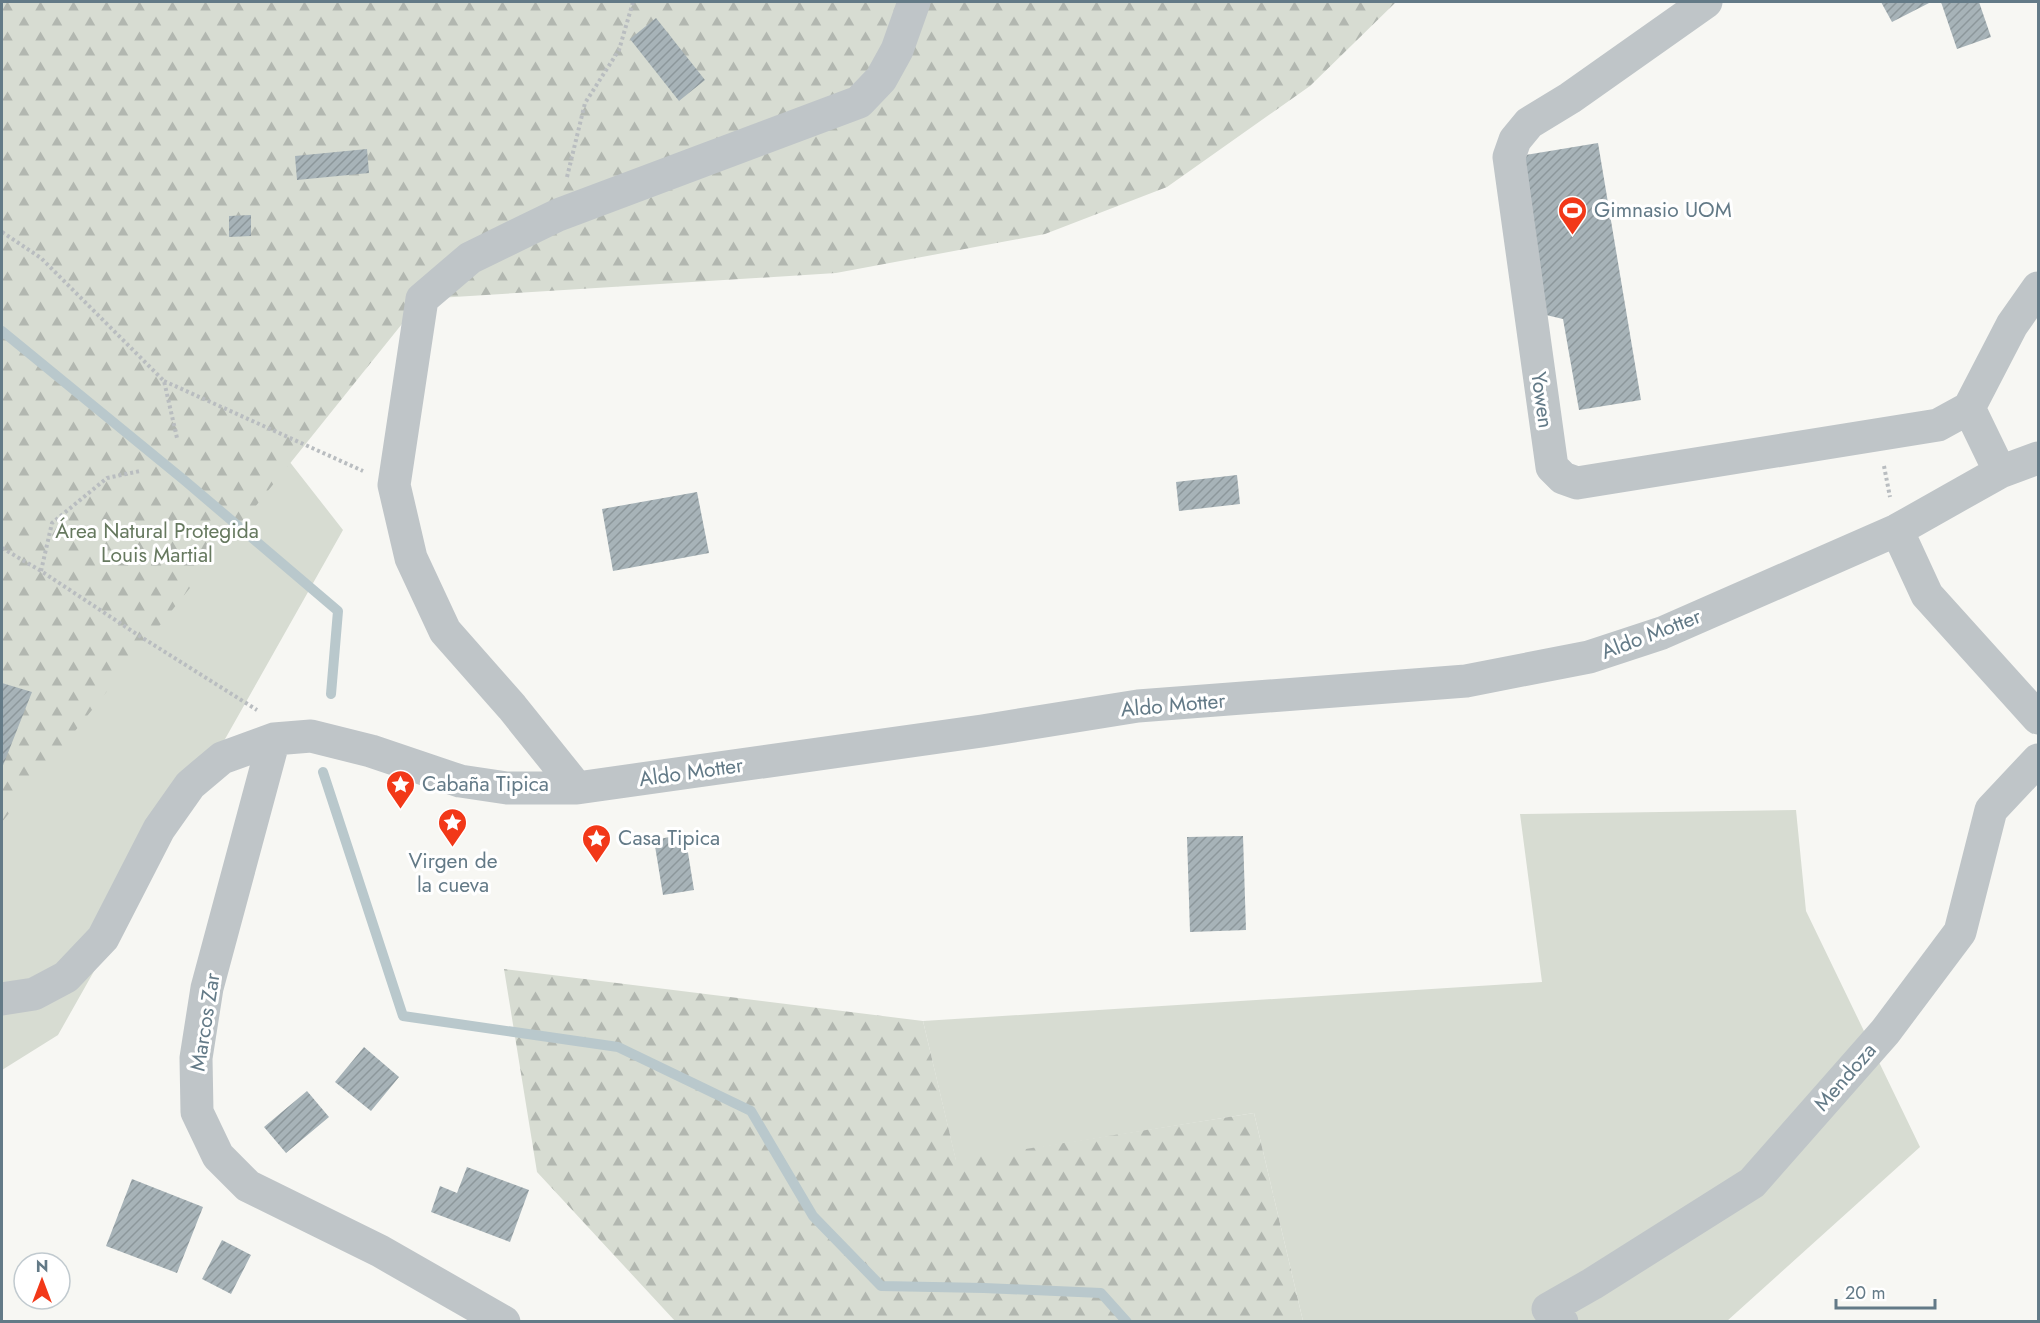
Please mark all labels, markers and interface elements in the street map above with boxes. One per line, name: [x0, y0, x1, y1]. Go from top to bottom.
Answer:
sports icon: Gimnasio UOM: [1557, 194, 1589, 236]
place label: Gimnasio UOM: [1594, 195, 1732, 225]
street label: Yowen: [1523, 370, 1561, 430]
park label: Área Natural Protegida Louis Martial: [55, 516, 259, 570]
street label: Aldo Motter: [1597, 601, 1706, 667]
street label: Aldo Motter: [1119, 685, 1227, 725]
street label: Aldo Motter: [637, 750, 746, 794]
place icon: Cabaña Tipica: [385, 768, 417, 810]
place label: Cabaña Tipica: [422, 769, 549, 799]
place icon: Virgen de la cueva: [437, 806, 469, 848]
place icon: Casa Tipica: [581, 822, 613, 864]
place label: Casa Tipica: [618, 823, 720, 853]
place label: Virgen de la cueva: [408, 846, 498, 900]
street label: Marcos Zar: [182, 970, 228, 1073]
street label: Mendoza: [1807, 1036, 1883, 1118]
north arrow: [12, 1251, 72, 1311]
text: N: [36, 1255, 48, 1278]
scale bar: [1836, 1272, 1935, 1310]
text: 20 m: [1845, 1280, 1885, 1306]

